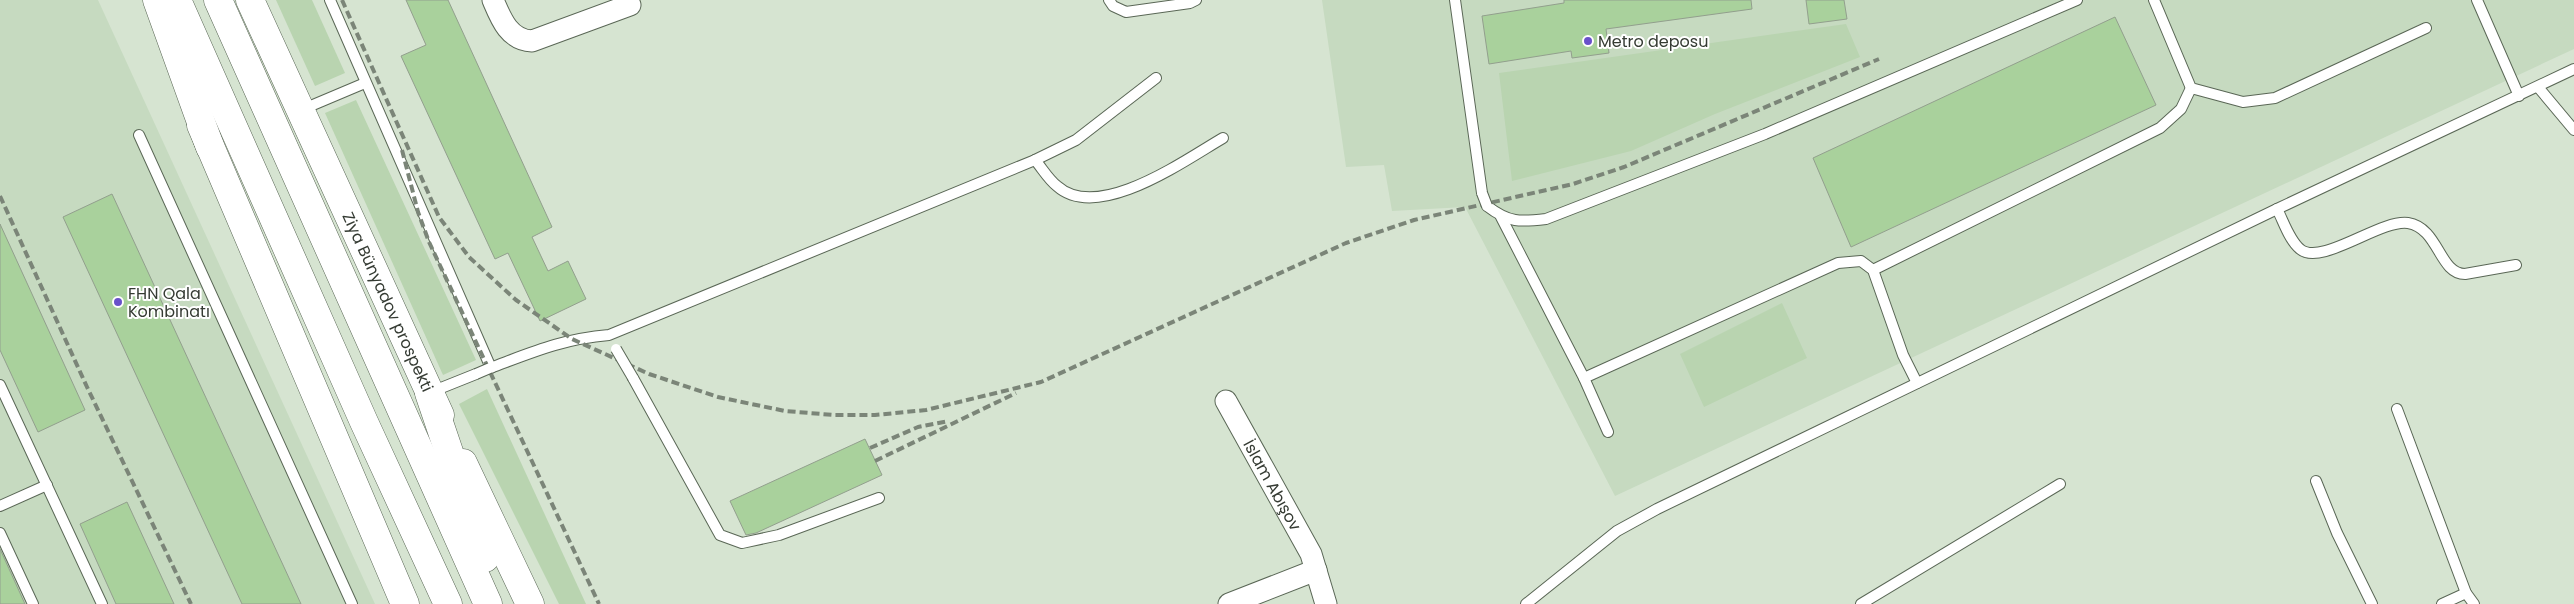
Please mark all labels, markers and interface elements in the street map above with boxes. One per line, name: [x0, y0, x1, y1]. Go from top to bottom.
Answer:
place label: Metro deposu: [1598, 30, 1708, 53]
marker: Metro deposu: [1582, 35, 1594, 47]
street label: Ziya Bünyadov prospekti: [337, 208, 439, 396]
place label: FHN Qala Kombinatı: [128, 282, 210, 323]
marker: FHN Qala Kombinatı: [112, 296, 124, 308]
street label: İslam Abışov: [1238, 435, 1307, 535]

